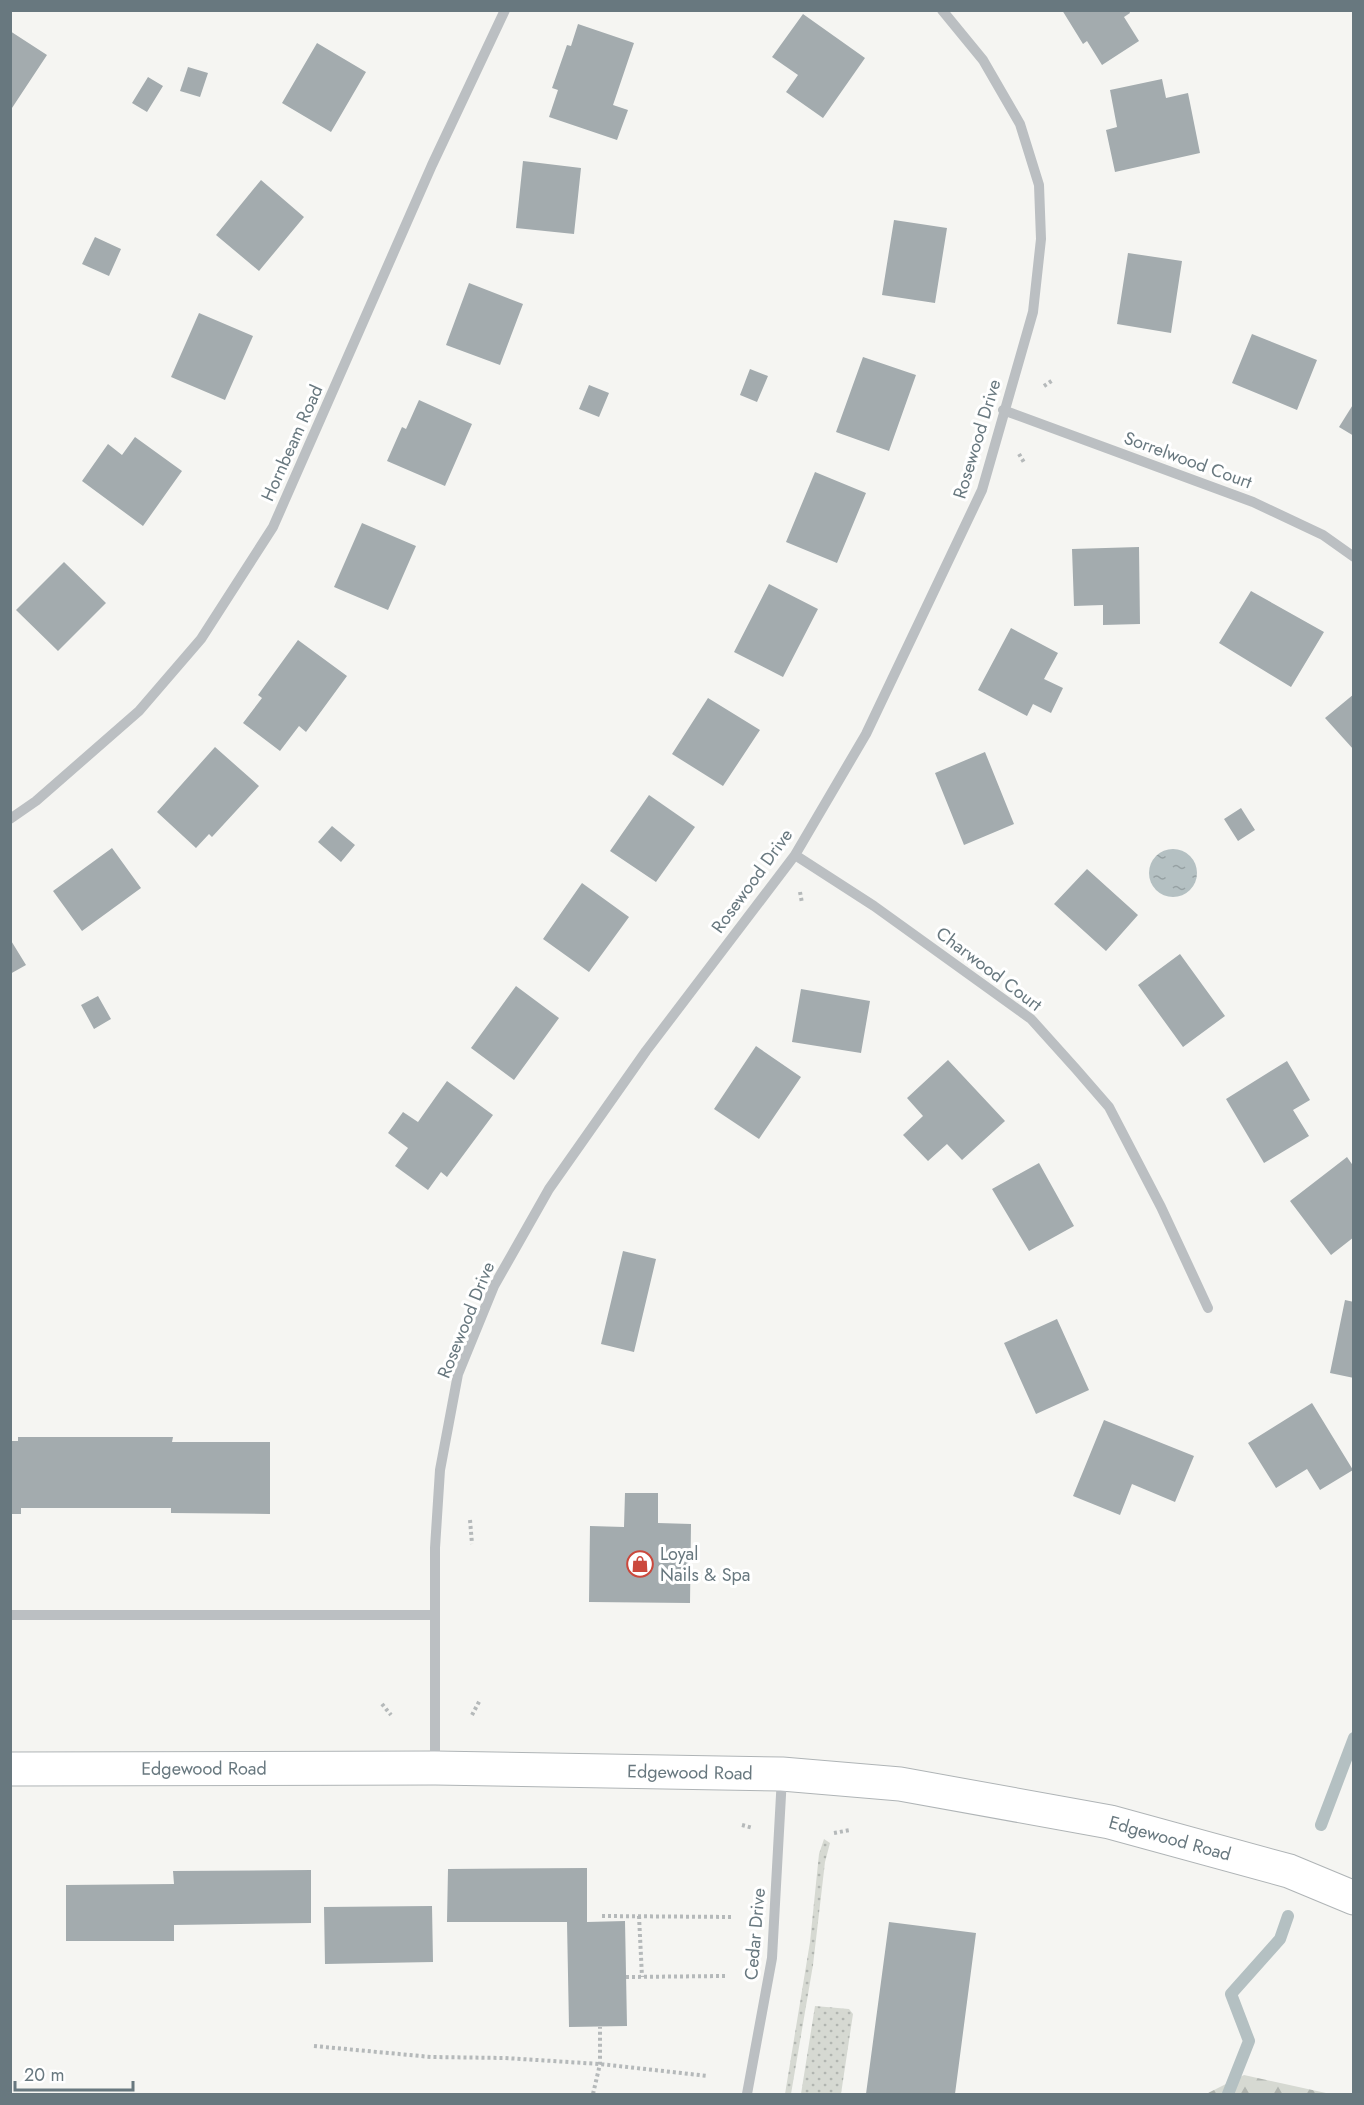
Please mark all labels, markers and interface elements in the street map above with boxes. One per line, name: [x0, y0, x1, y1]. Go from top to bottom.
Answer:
street label: Rosewood Drive: [947, 376, 1007, 502]
street label: Hornbeam Road: [255, 381, 329, 505]
street label: Sorrelwood Court: [1120, 425, 1256, 495]
street label: Rosewood Drive: [705, 823, 799, 939]
street label: Charwood Court: [931, 921, 1048, 1018]
street label: Rosewood Drive: [431, 1258, 501, 1382]
place label: Loyal Nails & Spa: [660, 1541, 750, 1588]
shop icon: Loyal Nails & Spa: [625, 1549, 655, 1579]
street label: Edgewood Road: [141, 1755, 267, 1782]
street label: Edgewood Road: [627, 1758, 753, 1786]
street label: Edgewood Road: [1106, 1809, 1234, 1868]
street label: Cedar Drive: [738, 1887, 772, 1981]
scale bar: [15, 2054, 134, 2092]
text: 20 m: [24, 2062, 64, 2088]

